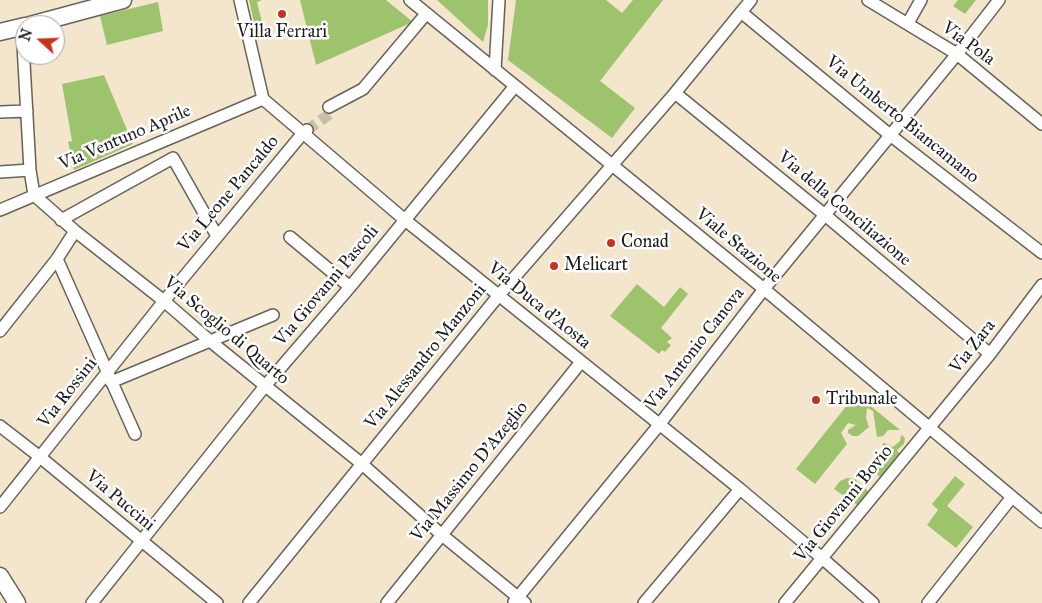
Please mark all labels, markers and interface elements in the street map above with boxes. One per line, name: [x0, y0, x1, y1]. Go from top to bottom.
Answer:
marker: Villa Ferrari: [276, 8, 288, 20]
north arrow: [15, 15, 65, 65]
street label: Via Pola: [937, 18, 999, 70]
place label: Villa Ferrari: [237, 22, 327, 44]
text: N: [16, 27, 36, 44]
street label: Via Umberto Biancamano: [821, 51, 983, 189]
street label: Via Ventuno Aprile: [56, 100, 194, 176]
street label: Via Leone Pancaldo: [174, 131, 284, 257]
street label: Via della Conciliazione: [773, 147, 915, 271]
street label: Viale Stazione: [691, 204, 785, 288]
street label: Via Giovanni Pascoli: [270, 221, 384, 351]
place label: Conad: [621, 232, 669, 254]
marker: Conad: [605, 237, 617, 249]
place label: Melicart: [564, 255, 628, 277]
street label: Via Duca d'Aosta: [483, 258, 595, 354]
marker: Melicart: [548, 260, 560, 272]
street label: Via Scoglio di Quarto: [159, 272, 293, 390]
street label: Via Alessandro Manzoni: [361, 280, 491, 434]
street label: Via Antonio Canova: [641, 284, 749, 414]
street label: Via Zara: [945, 316, 1001, 378]
street label: Via Rossini: [34, 353, 102, 433]
place label: Tribunale: [826, 389, 897, 411]
marker: Tribunale: [810, 394, 822, 406]
street label: Via Massimo D'Azeglio: [407, 397, 533, 547]
street label: Via Giovanni Bovio: [790, 441, 898, 567]
street label: Via Puccini: [81, 466, 159, 536]

